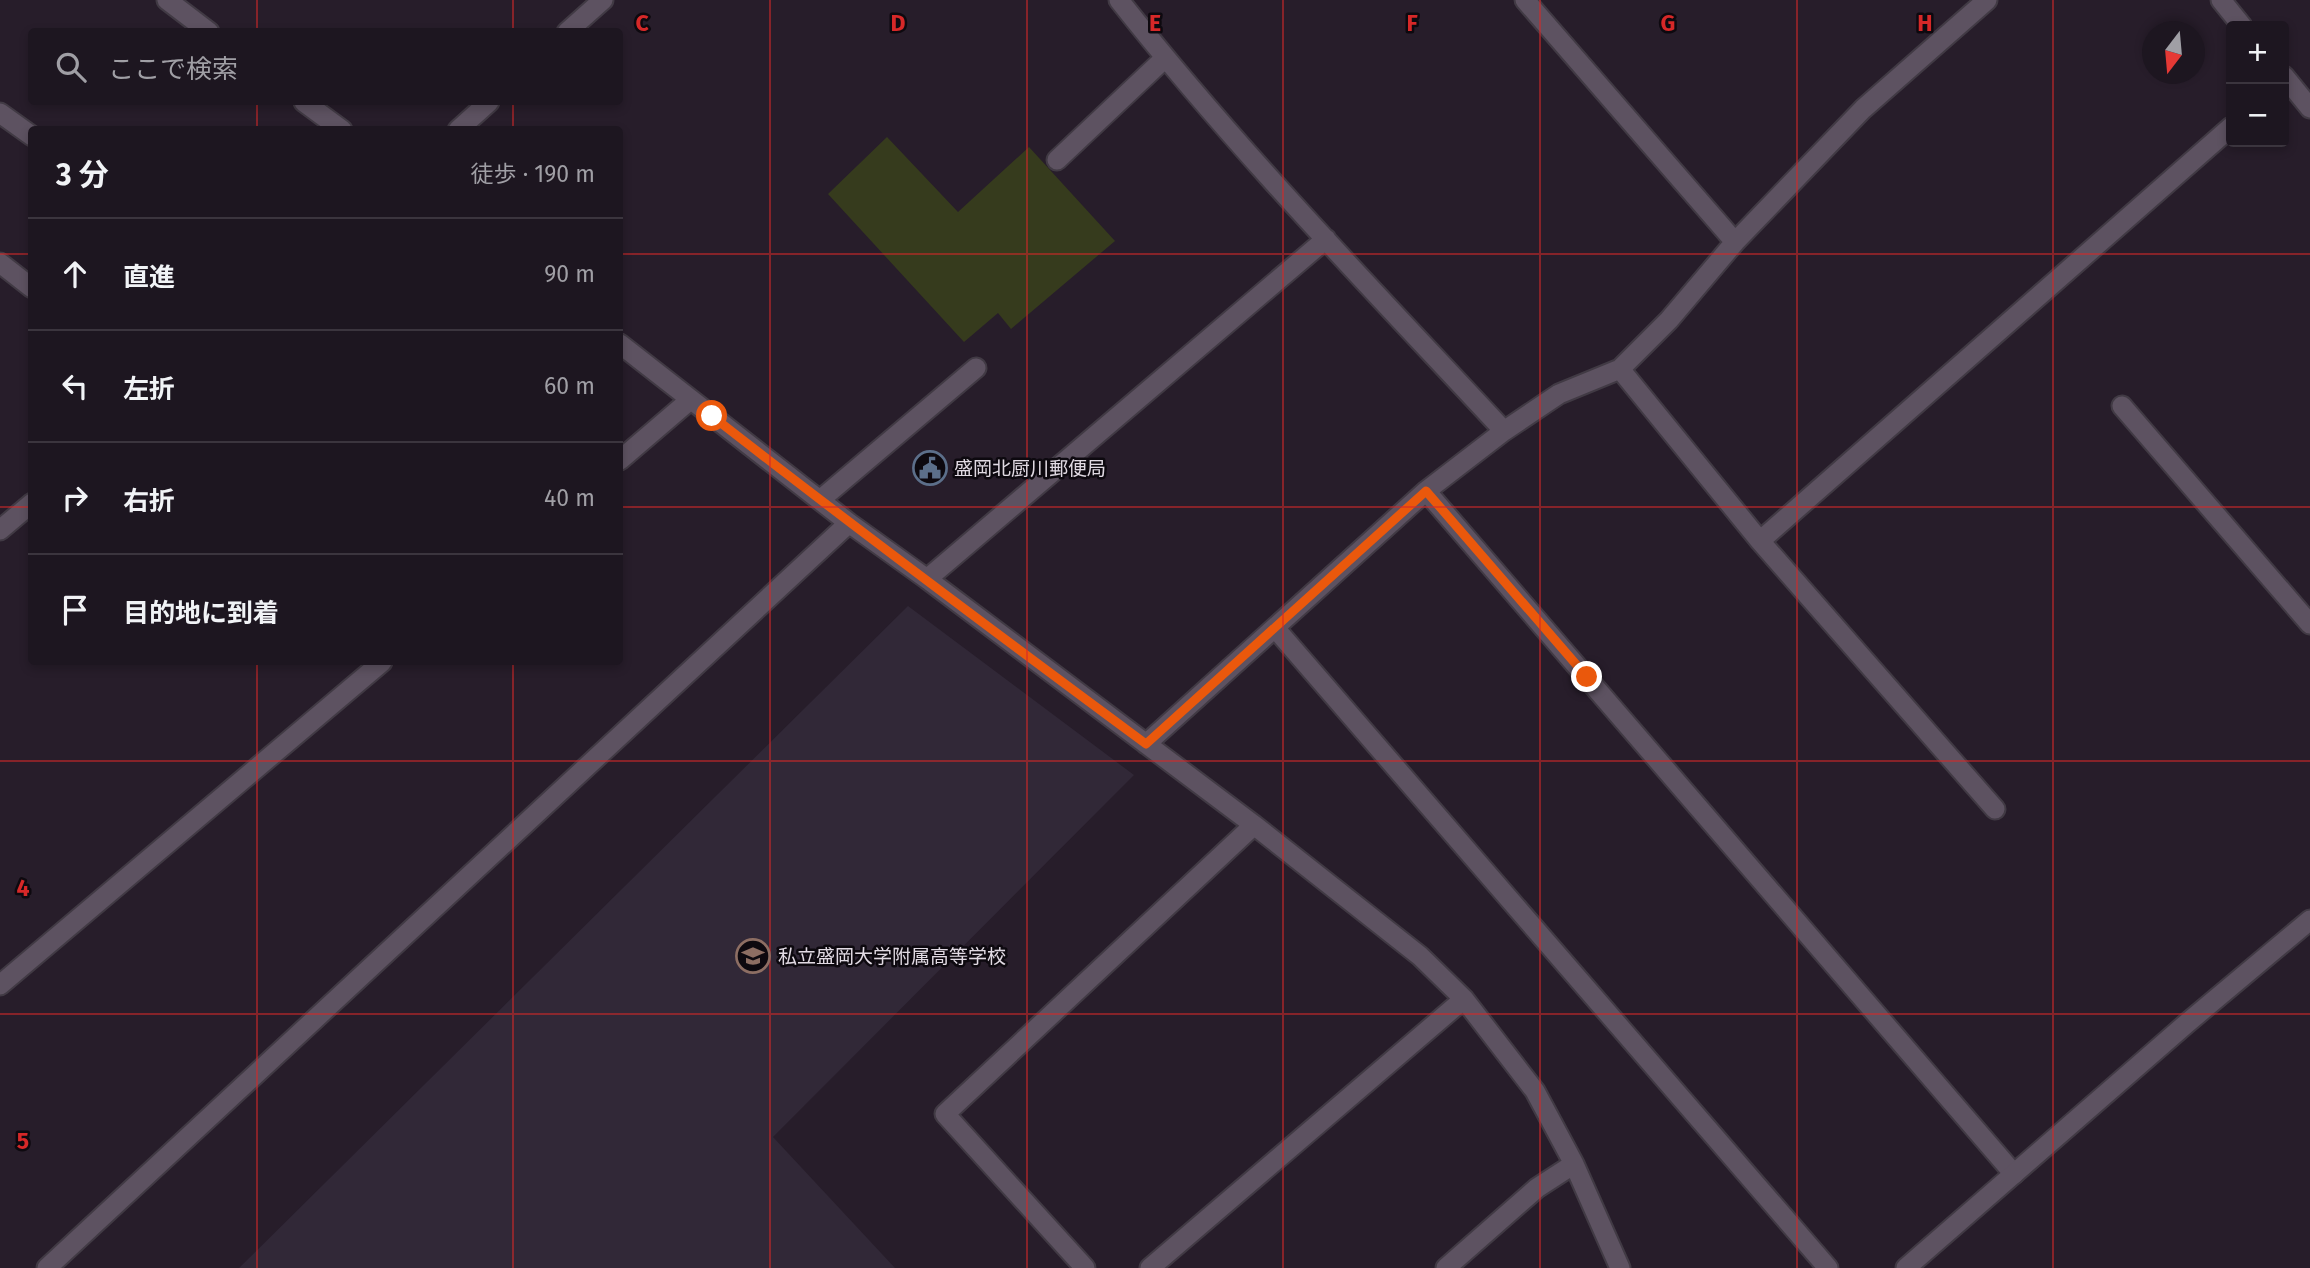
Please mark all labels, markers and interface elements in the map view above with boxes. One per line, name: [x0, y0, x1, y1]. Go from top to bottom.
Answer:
text: C: [635, 9, 649, 37]
text: D: [891, 9, 906, 37]
text: E: [1149, 9, 1161, 37]
text: F: [1406, 9, 1418, 37]
text: G: [1661, 9, 1675, 37]
text: H: [1917, 9, 1933, 37]
north arrow: [2142, 21, 2205, 84]
map controls: [2226, 21, 2289, 147]
button: +: [2226, 21, 2289, 84]
search box: [28, 28, 623, 105]
icon: search: [52, 48, 90, 86]
text: ここで検索: [108, 54, 238, 85]
button: −: [2226, 84, 2289, 147]
text: 3 分: [56, 157, 109, 193]
text: 徒歩 · 190 m: [471, 160, 595, 188]
icon: ahead: [56, 255, 94, 293]
text: 90 m: [544, 260, 595, 288]
text: 直進: [123, 262, 175, 293]
icon: left: [56, 367, 94, 405]
text: 60 m: [544, 372, 595, 400]
text: 左折: [123, 374, 175, 405]
route start: [696, 400, 727, 431]
public building icon: 盛岡北厨川郵便局: [911, 449, 949, 487]
place label: 盛岡北厨川郵便局: [954, 457, 1106, 480]
icon: right: [56, 479, 94, 517]
text: 40 m: [544, 484, 595, 512]
text: 右折: [123, 486, 175, 517]
icon: arrive: [56, 591, 94, 629]
text: 目的地に到着: [123, 598, 279, 629]
route end: [1571, 661, 1602, 692]
text: 4: [17, 874, 30, 902]
school or university icon: 私立盛岡大学附属高等学校: [734, 937, 772, 975]
place label: 私立盛岡大学附属高等学校: [778, 945, 1006, 968]
text: 5: [17, 1127, 29, 1155]

